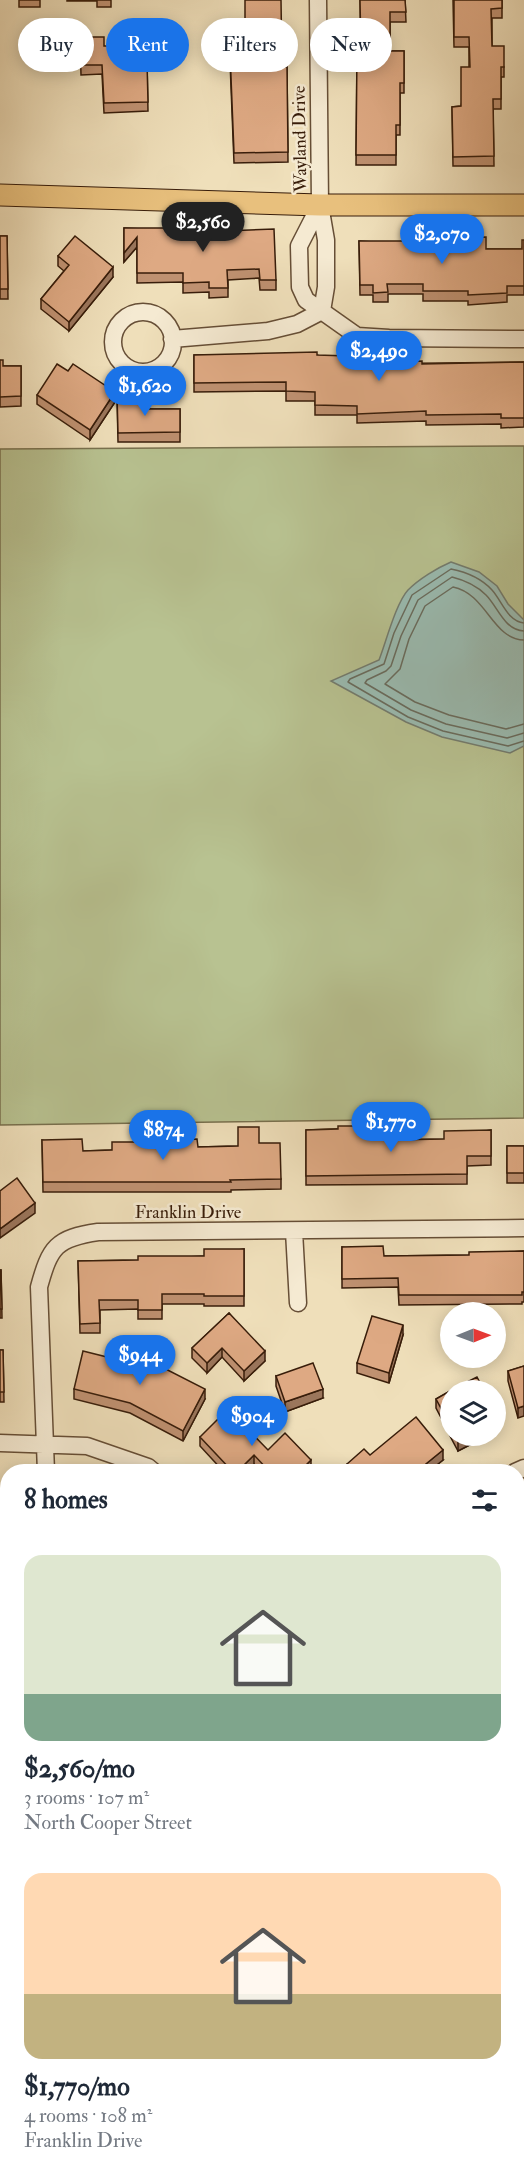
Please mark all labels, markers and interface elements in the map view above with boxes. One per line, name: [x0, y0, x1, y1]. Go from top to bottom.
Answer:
chip: Buy: [18, 18, 94, 72]
chip: Rent: [106, 18, 189, 72]
chip: Filters: [201, 18, 298, 72]
chip: New: [310, 18, 392, 72]
street label: Wayland Drive: [288, 85, 312, 194]
pin: $2,560: [154, 202, 252, 253]
text: $2,560: [176, 209, 230, 234]
pin: $2,070: [393, 214, 491, 265]
text: $2,070: [414, 221, 470, 246]
pin: $2,490: [330, 331, 428, 382]
text: $2,490: [350, 338, 408, 363]
pin: $1,620: [96, 366, 194, 417]
text: $1,620: [118, 373, 172, 398]
pin: $1,770: [342, 1102, 440, 1153]
text: $1,770: [365, 1109, 417, 1134]
pin: $874: [127, 1110, 199, 1161]
text: $874: [143, 1117, 183, 1142]
street label: Franklin Drive: [135, 1201, 242, 1224]
north arrow: [440, 1302, 506, 1368]
map controls: [440, 1302, 506, 1446]
pin: $944: [104, 1335, 176, 1386]
text: $944: [118, 1342, 162, 1367]
button: layers: [440, 1380, 506, 1446]
pin: $904: [216, 1396, 288, 1447]
text: $904: [231, 1403, 273, 1428]
text: 8 homes: [24, 1484, 108, 1516]
icon: filters: [468, 1484, 501, 1517]
icon: home: [209, 1594, 317, 1702]
text: $2,560/mo: [24, 1753, 135, 1785]
text: 3 rooms · 107 m²: [24, 1785, 149, 1810]
text: North Cooper Street: [24, 1810, 192, 1835]
icon: home: [209, 1912, 317, 2020]
text: $1,770/mo: [24, 2071, 130, 2103]
text: 4 rooms · 108 m²: [24, 2103, 152, 2128]
text: Franklin Drive: [24, 2128, 142, 2153]

